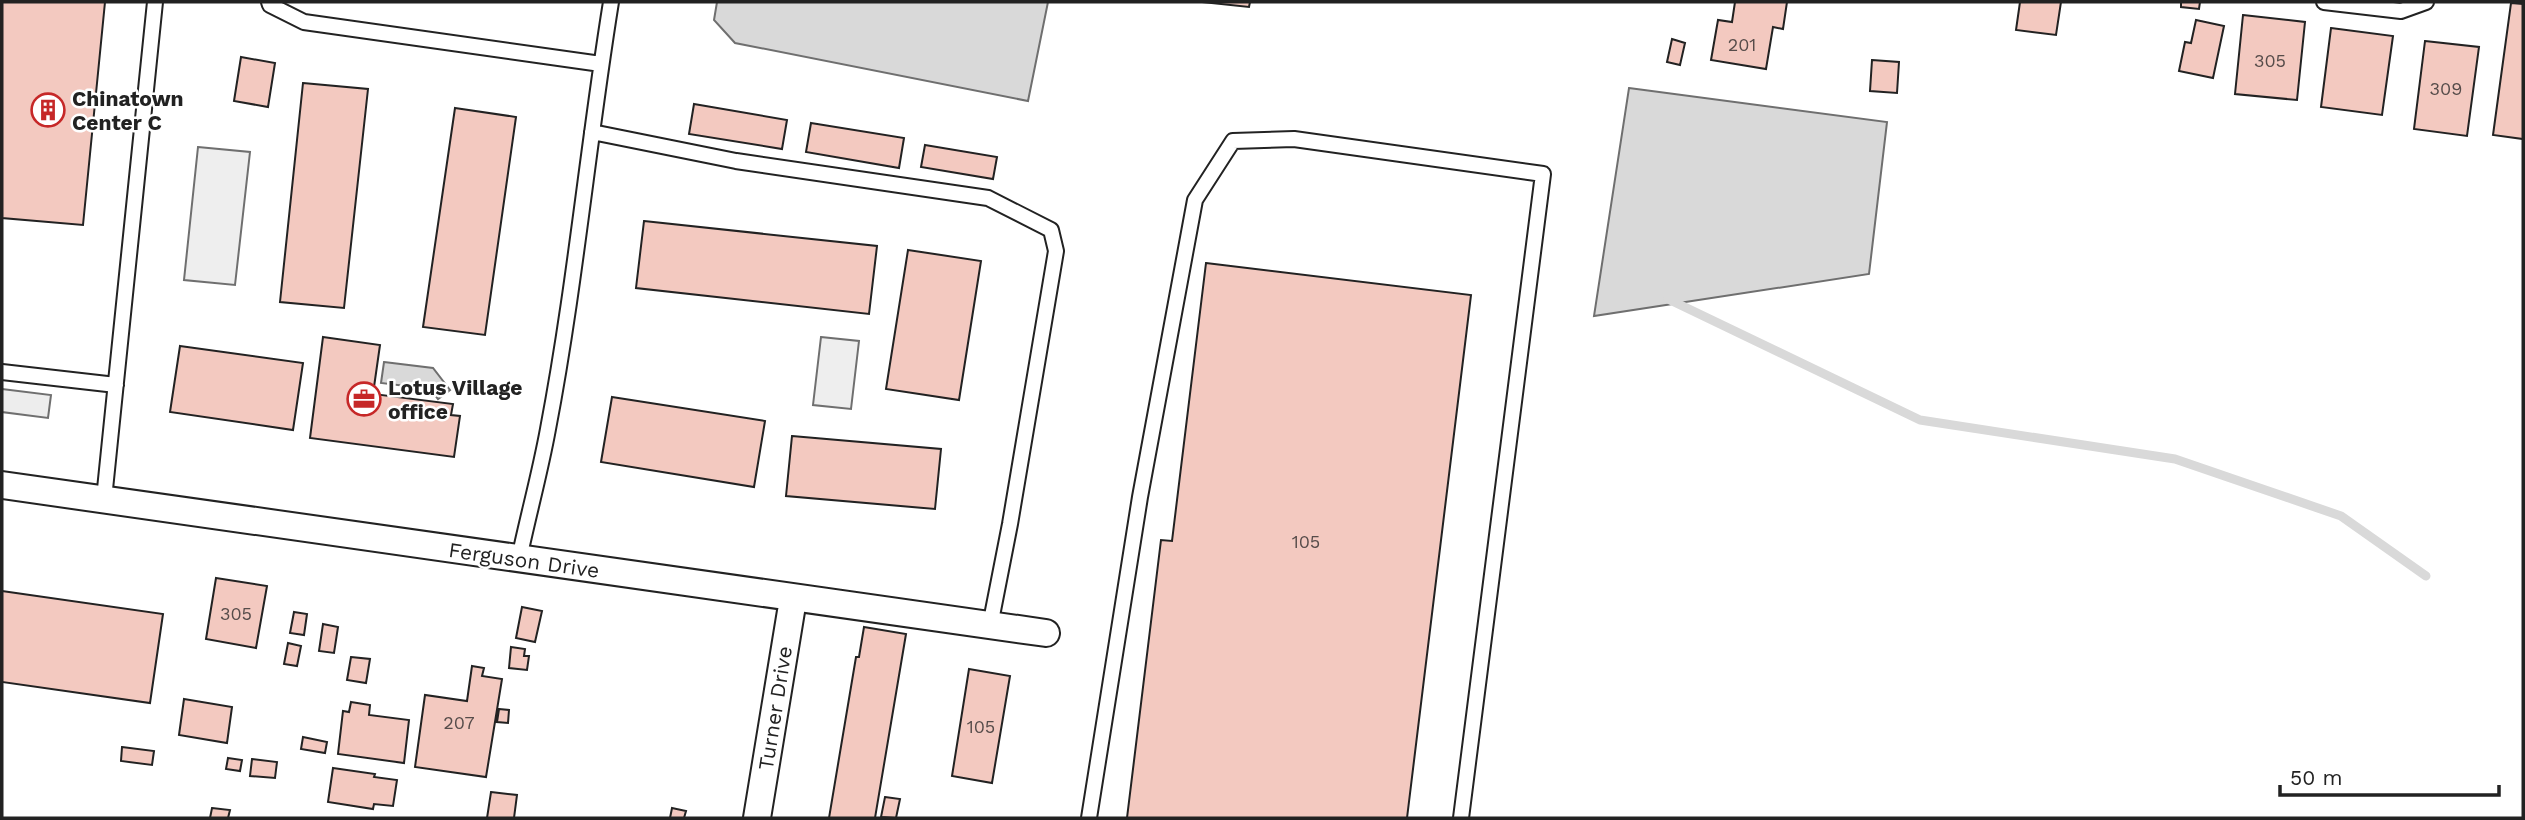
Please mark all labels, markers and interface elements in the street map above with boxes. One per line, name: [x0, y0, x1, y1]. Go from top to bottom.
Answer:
house number: 201: [1728, 34, 1756, 55]
house number: 305: [2254, 50, 2286, 71]
house number: 309: [2430, 78, 2462, 99]
place label: Chinatown Center C: [72, 86, 184, 135]
building icon: Chinatown Center C: [29, 91, 67, 129]
place label: Lotus Village office: [388, 375, 522, 424]
office icon: Lotus Village office: [345, 380, 383, 418]
house number: 105: [1292, 531, 1320, 552]
street label: Ferguson Drive: [447, 537, 601, 583]
house number: 305: [220, 603, 252, 624]
street label: Turner Drive: [753, 644, 797, 772]
house number: 207: [443, 712, 475, 733]
house number: 105: [967, 716, 995, 737]
scale bar: [2280, 754, 2499, 798]
text: 50 m: [2290, 765, 2342, 790]

